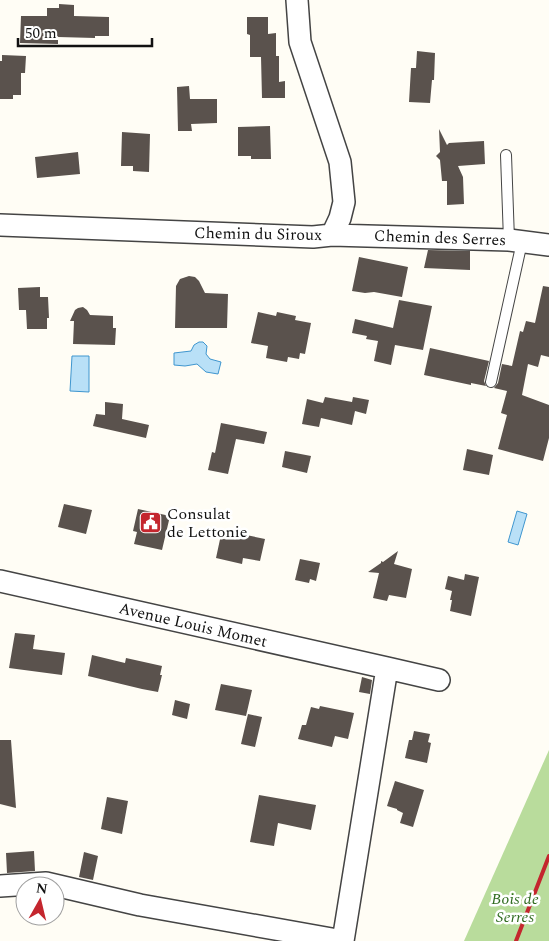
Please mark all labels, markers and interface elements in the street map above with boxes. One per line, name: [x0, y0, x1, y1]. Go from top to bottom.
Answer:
scale bar: [18, 15, 151, 47]
text: 50 m: [25, 22, 57, 45]
street label: Chemin du Siroux: [194, 221, 322, 247]
street label: Chemin des Serres: [374, 224, 506, 252]
place label: Consulat de Lettonie: [167, 502, 248, 544]
public building icon: Consulat de Lettonie: [139, 511, 163, 535]
street label: Avenue Louis Momet: [116, 596, 270, 654]
north arrow: [15, 876, 65, 926]
text: N: [35, 877, 49, 900]
park label: Bois de Serres: [491, 887, 539, 929]

